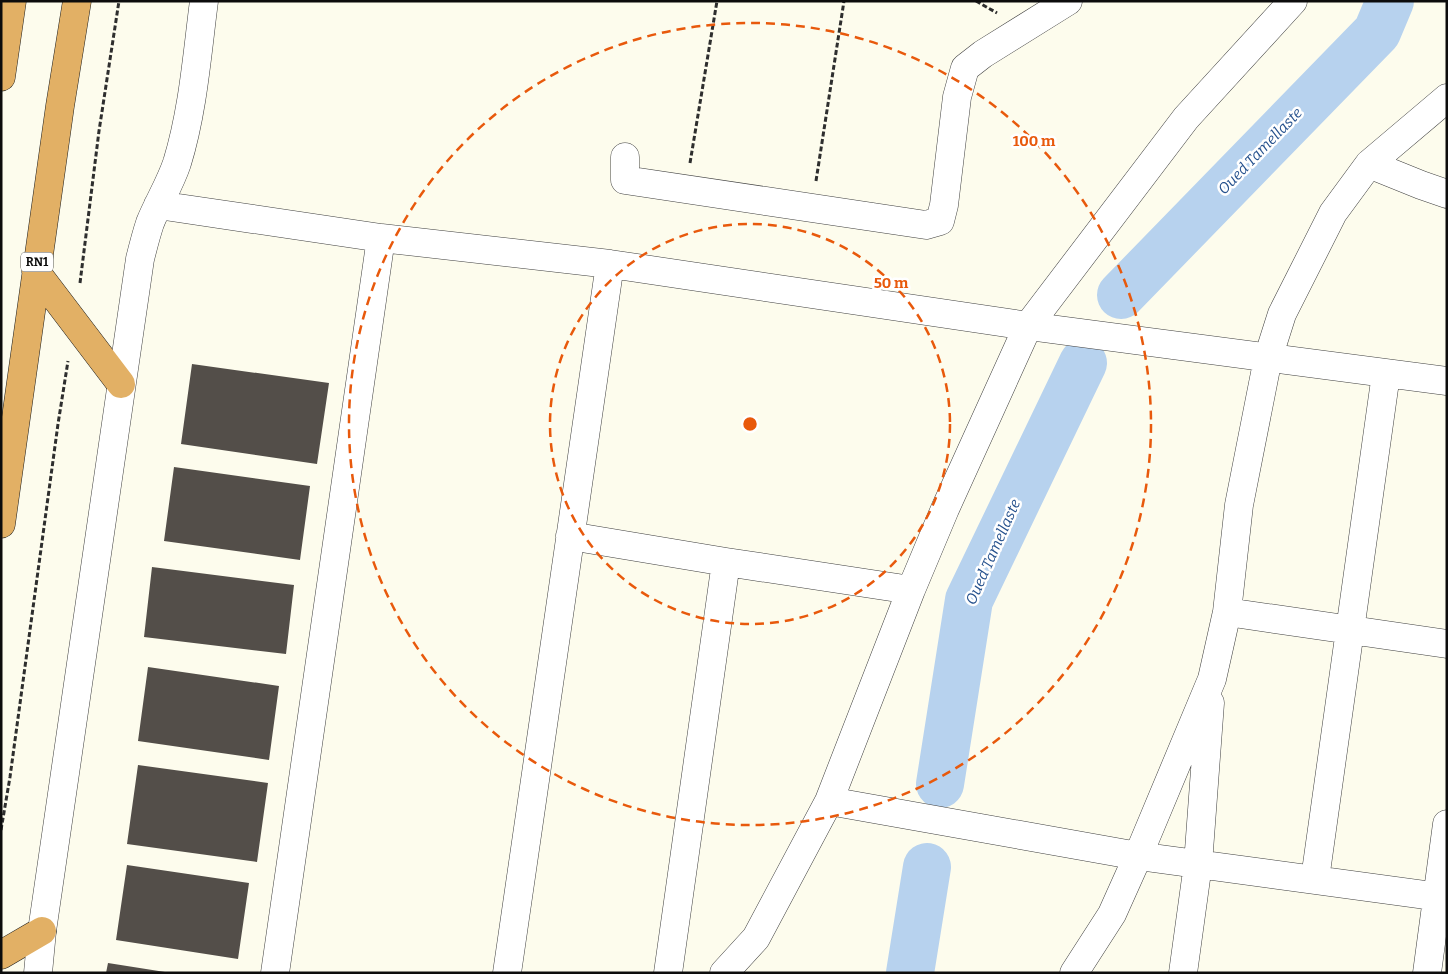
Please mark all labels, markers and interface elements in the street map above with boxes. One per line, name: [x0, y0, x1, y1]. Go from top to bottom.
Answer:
water label: Oued Tamellaste: [1214, 104, 1306, 198]
text: 100 m: [1013, 132, 1056, 150]
road number: RN1: [21, 252, 53, 272]
text: 50 m: [874, 274, 909, 292]
centre of rings: [741, 415, 759, 433]
water label: Oued Tamellaste: [962, 496, 1024, 607]

